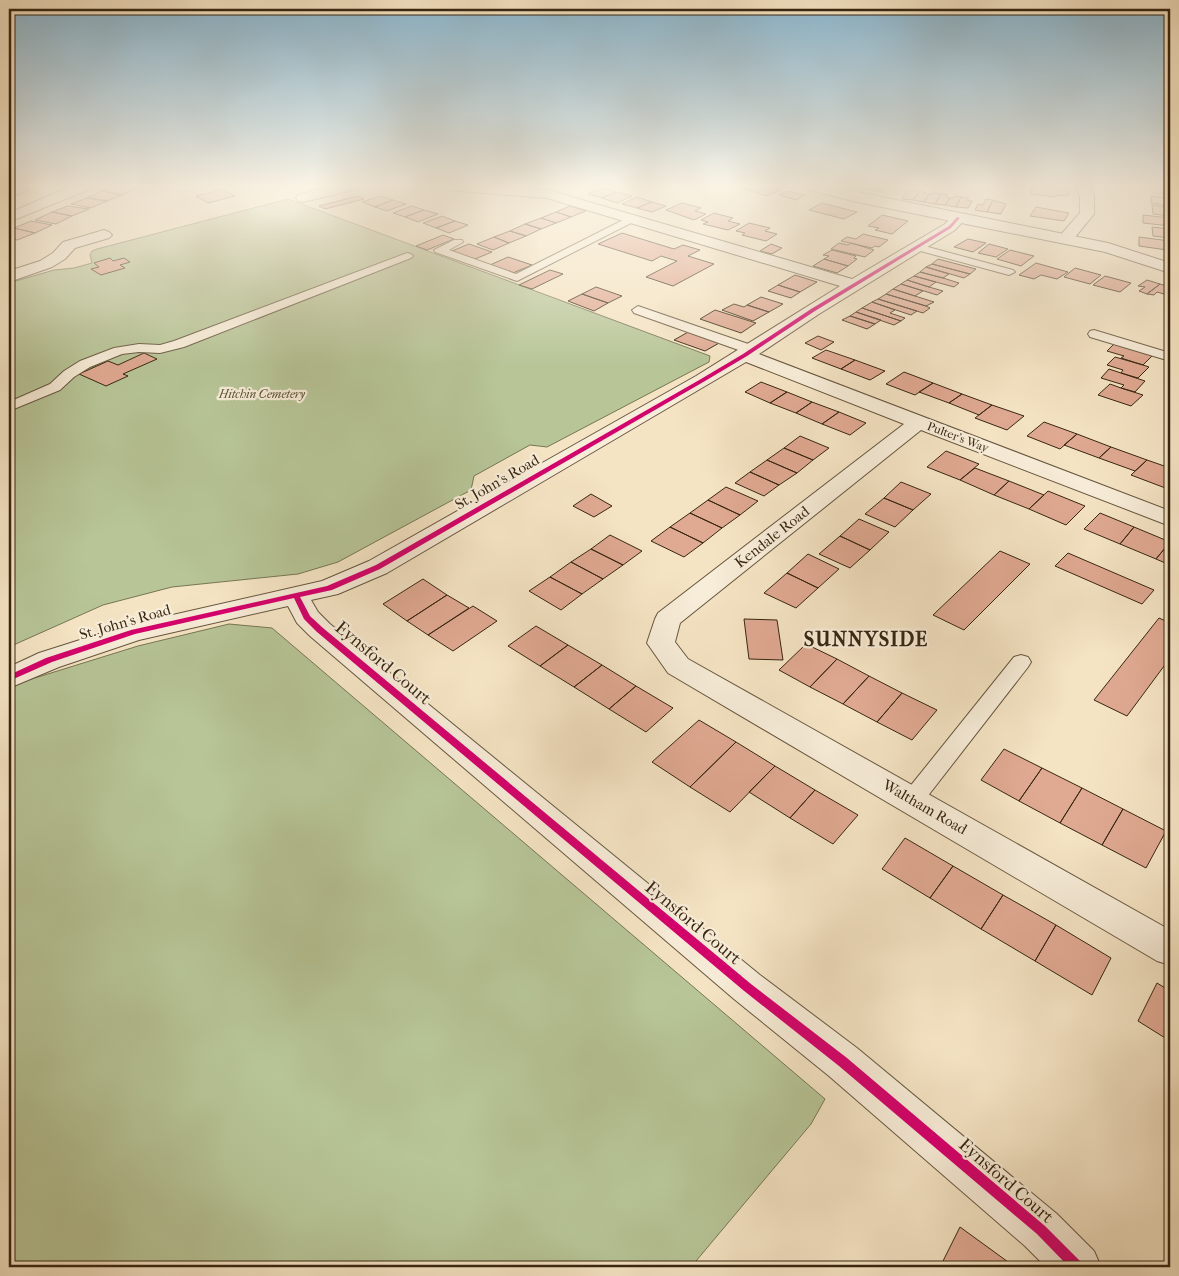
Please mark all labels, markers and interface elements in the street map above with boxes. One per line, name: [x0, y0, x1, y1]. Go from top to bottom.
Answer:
park label: Hitchin Cemetery: [218, 387, 306, 401]
street label: Pulter's Way: [925, 419, 991, 455]
street label: St. John's Road: [452, 450, 543, 513]
street label: Kendale Road: [731, 502, 814, 572]
street label: St. John's Road: [77, 600, 174, 644]
street label: Eynsford Court: [331, 617, 436, 709]
district label: SUNNYSIDE: [804, 628, 928, 651]
street label: Waltham Road: [879, 775, 971, 839]
street label: Eynsford Court: [641, 877, 746, 969]
street label: Eynsford Court: [954, 1134, 1058, 1228]

